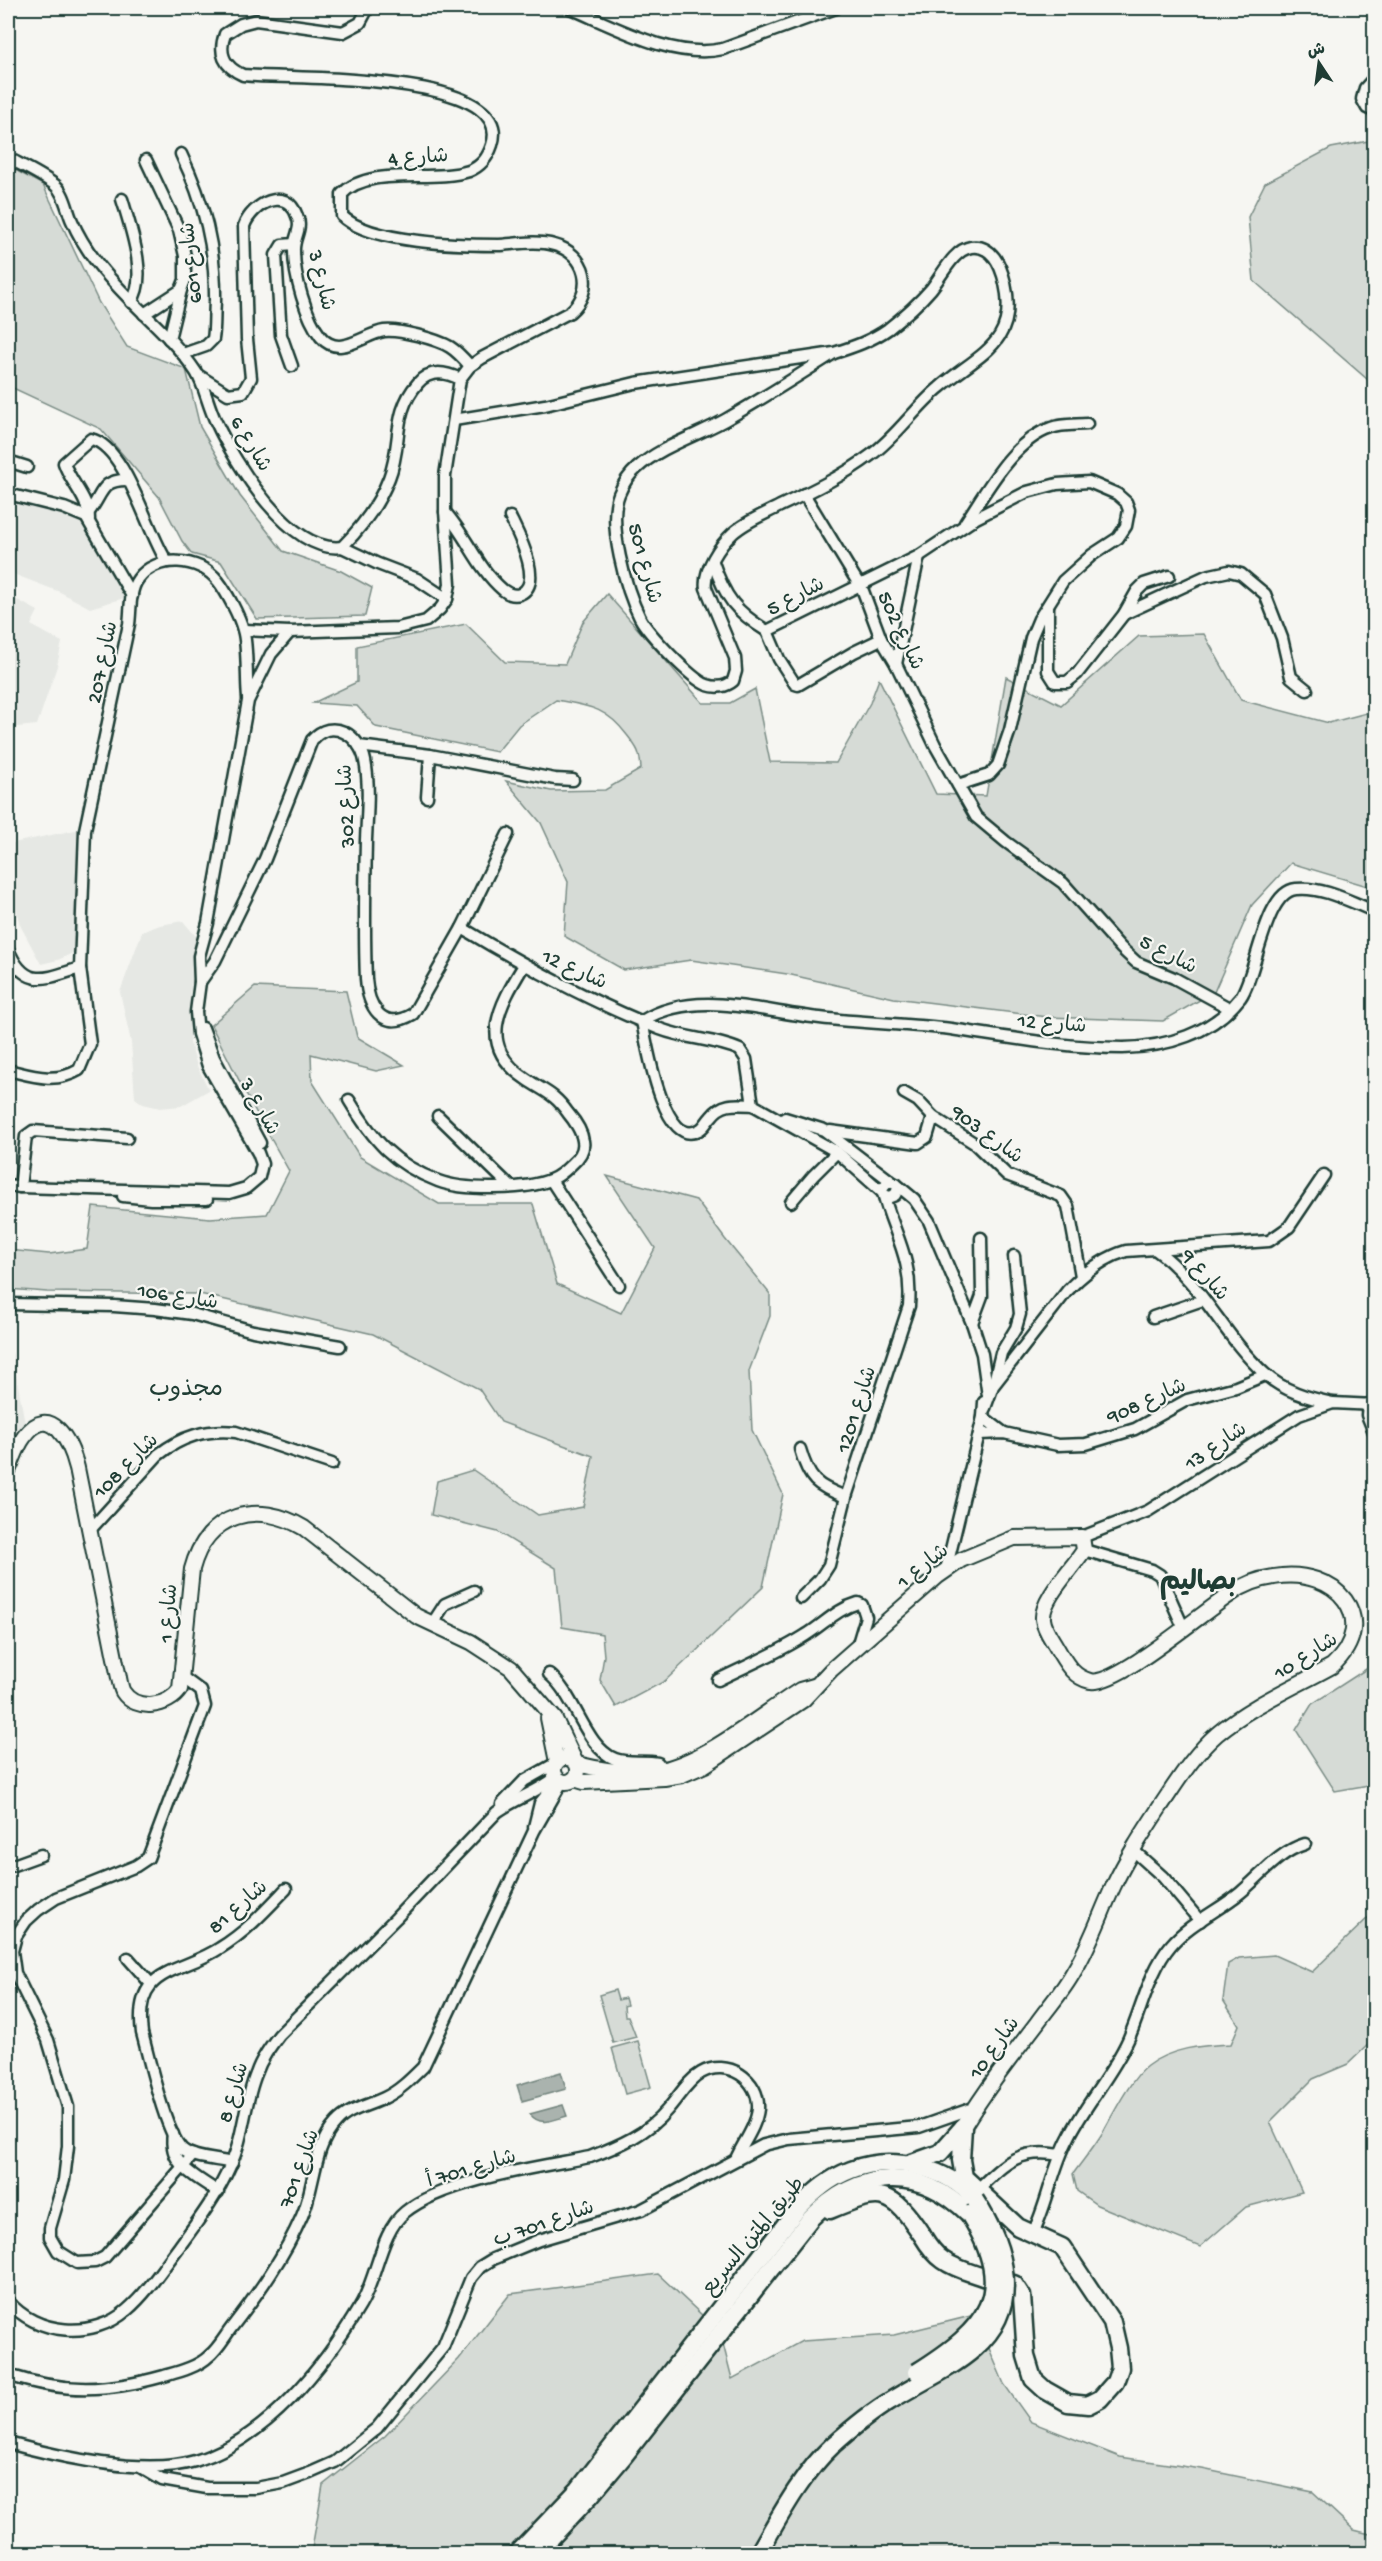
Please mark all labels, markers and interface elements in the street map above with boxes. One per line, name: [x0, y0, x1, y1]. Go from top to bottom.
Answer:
north arrow: [1289, 33, 1349, 93]
text: ش: [1306, 41, 1327, 63]
street label: شارع 4: [387, 145, 449, 174]
street label: شارع 601: [177, 221, 210, 304]
street label: شارع 3: [300, 247, 339, 313]
street label: شارع 6: [223, 412, 275, 477]
street label: شارع 501: [620, 521, 665, 607]
street label: شارع 5: [764, 573, 830, 623]
street label: شارع 502: [870, 588, 928, 675]
street label: شارع 207: [84, 619, 125, 706]
street label: شارع 302: [335, 764, 362, 849]
street label: شارع 5: [1134, 931, 1200, 982]
street label: شارع 12: [536, 945, 610, 997]
street label: شارع 12: [1015, 1010, 1087, 1041]
street label: شارع 3: [232, 1074, 284, 1141]
street label: شارع 903: [944, 1100, 1027, 1171]
street label: شارع 9: [1173, 1244, 1233, 1307]
street label: شارع 106: [134, 1280, 220, 1317]
street label: شارع 1201: [832, 1364, 884, 1458]
street label: شارع 908: [1103, 1375, 1191, 1432]
district label: مجذوب: [149, 1376, 223, 1405]
street label: شارع 13: [1180, 1418, 1253, 1478]
street label: شارع 108: [89, 1430, 165, 1506]
street label: شارع 1: [892, 1540, 955, 1596]
district label: بصاليم: [1160, 1568, 1236, 1600]
street label: شارع 1: [155, 1583, 186, 1645]
street label: شارع 10: [1269, 1629, 1344, 1688]
street label: شارع 81: [205, 1876, 274, 1941]
street label: شارع 10: [964, 2013, 1027, 2086]
street label: شارع 8: [214, 2060, 256, 2126]
street label: شارع 701: [275, 2127, 327, 2213]
street label: شارع 701 أ: [424, 2143, 520, 2195]
street label: طريق المتن السريع: [698, 2173, 812, 2302]
street label: شارع 701 ب: [490, 2196, 598, 2254]

